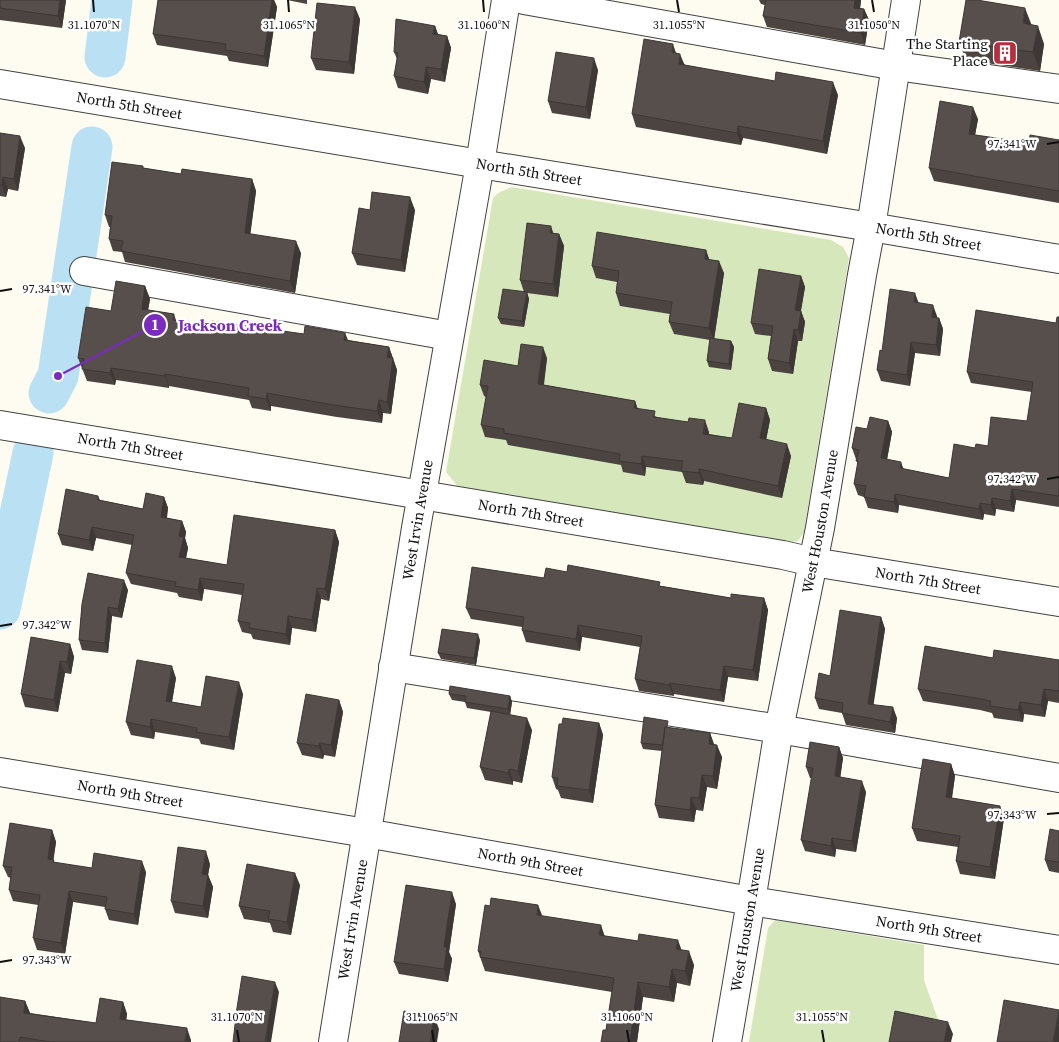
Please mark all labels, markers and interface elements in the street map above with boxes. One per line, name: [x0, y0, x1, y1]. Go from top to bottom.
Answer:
text: 31.1070°N: [68, 17, 120, 33]
text: 31.1065°N: [263, 17, 315, 33]
text: 31.1060°N: [458, 17, 510, 33]
text: 31.1055°N: [653, 17, 705, 33]
text: 31.1050°N: [848, 17, 900, 33]
place label: The Starting Place: [906, 33, 988, 71]
building icon: The Starting Place: [992, 40, 1018, 66]
street label: North 5th Street: [75, 86, 184, 124]
text: 97.341°W: [987, 136, 1037, 152]
street label: North 5th Street: [474, 152, 583, 190]
street label: North 5th Street: [874, 217, 983, 256]
text: 97.341°W: [22, 281, 72, 297]
callout: Jackson Creek: [142, 309, 292, 340]
text: 1: [151, 314, 159, 335]
text: Jackson Creek: [177, 314, 283, 336]
street label: North 7th Street: [76, 427, 185, 465]
street label: West Houston Avenue: [796, 447, 843, 595]
street label: West Irvin Avenue: [397, 457, 438, 582]
text: 97.342°W: [987, 471, 1037, 487]
street label: North 7th Street: [476, 494, 585, 532]
street label: North 7th Street: [874, 561, 983, 599]
text: 97.342°W: [22, 617, 72, 633]
street label: North 9th Street: [76, 774, 185, 812]
text: 97.343°W: [987, 807, 1037, 823]
street label: North 9th Street: [476, 842, 585, 881]
street label: West Houston Avenue: [725, 846, 770, 993]
street label: West Irvin Avenue: [332, 857, 372, 981]
street label: North 9th Street: [874, 910, 983, 948]
text: 97.343°W: [22, 952, 72, 968]
text: 31.1070°N: [211, 1009, 263, 1025]
text: 31.1065°N: [406, 1009, 458, 1025]
text: 31.1060°N: [601, 1009, 653, 1025]
text: 31.1055°N: [796, 1009, 848, 1025]

